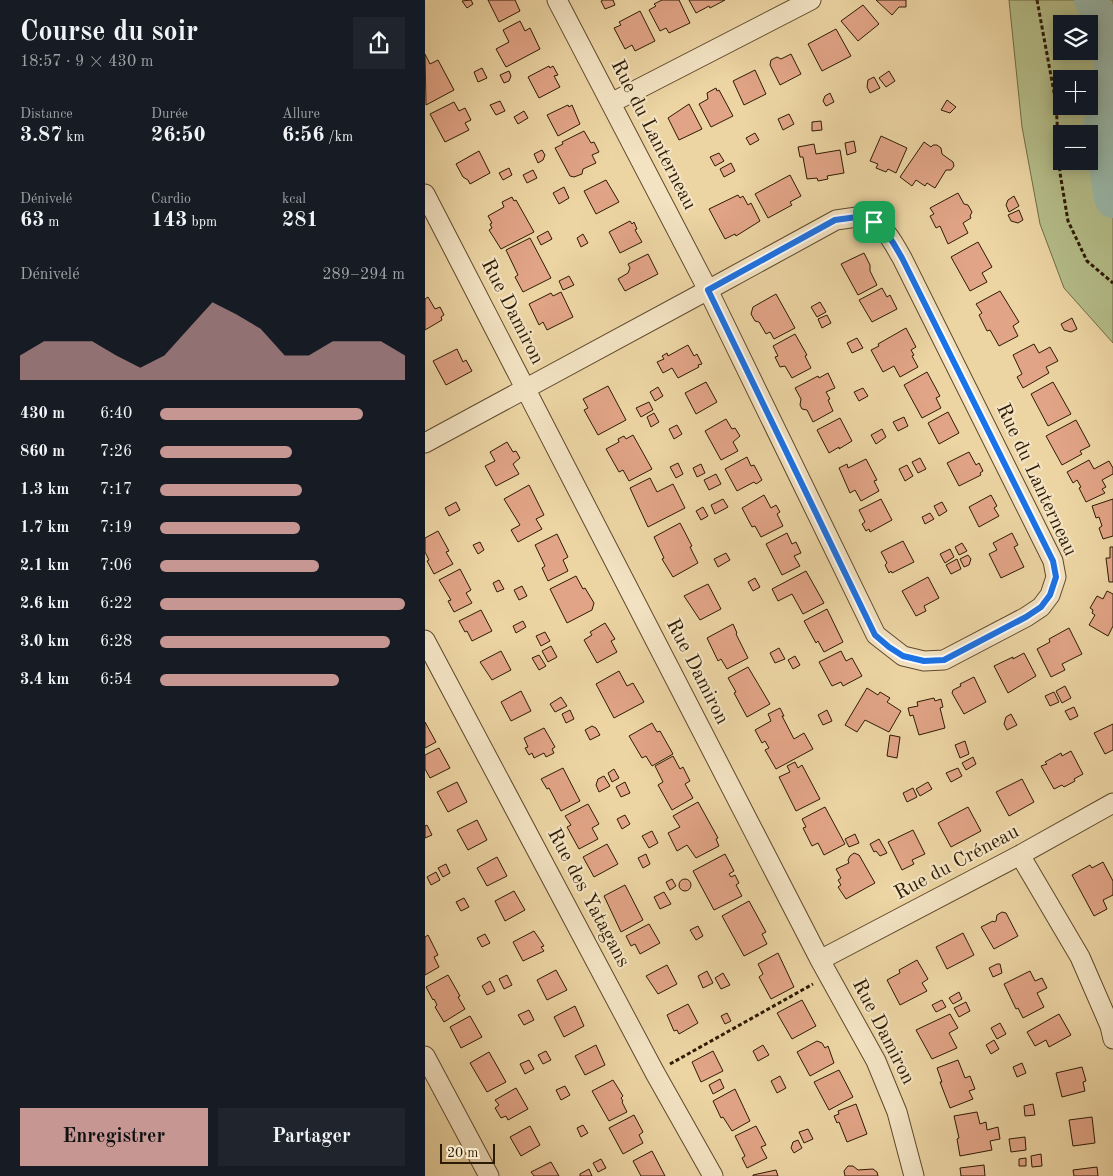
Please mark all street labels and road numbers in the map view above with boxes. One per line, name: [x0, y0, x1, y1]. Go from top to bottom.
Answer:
street label: Rue du Lanterneau: [607, 57, 700, 214]
street label: Rue Damiron: [477, 256, 547, 368]
street label: Rue du Lanterneau: [992, 401, 1080, 560]
street label: Rue Damiron: [662, 616, 732, 728]
street label: Rue du Créneau: [891, 822, 1023, 904]
street label: Rue des Yatagans: [543, 825, 633, 971]
street label: Rue Damiron: [848, 976, 918, 1088]

